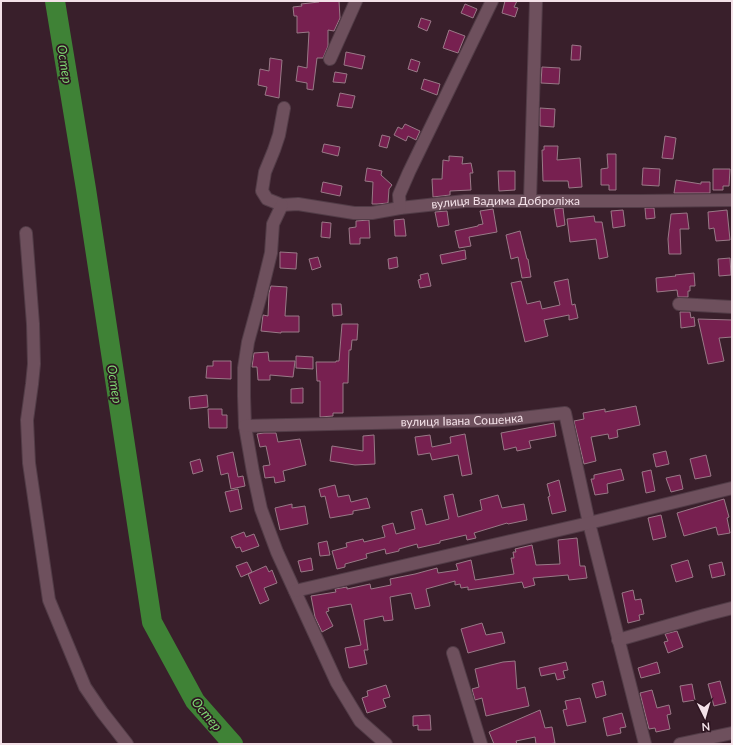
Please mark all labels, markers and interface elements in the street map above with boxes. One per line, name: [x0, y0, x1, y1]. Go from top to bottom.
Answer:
water label: Остер: [54, 44, 76, 85]
street label: вулиця Вадима Доброліжа: [431, 193, 580, 212]
water label: Остер: [104, 364, 126, 405]
street label: вулиця Івана Сошенка: [400, 410, 524, 429]
water label: Остер: [188, 694, 226, 734]
north arrow: [685, 697, 725, 737]
text: N: [701, 721, 711, 734]

